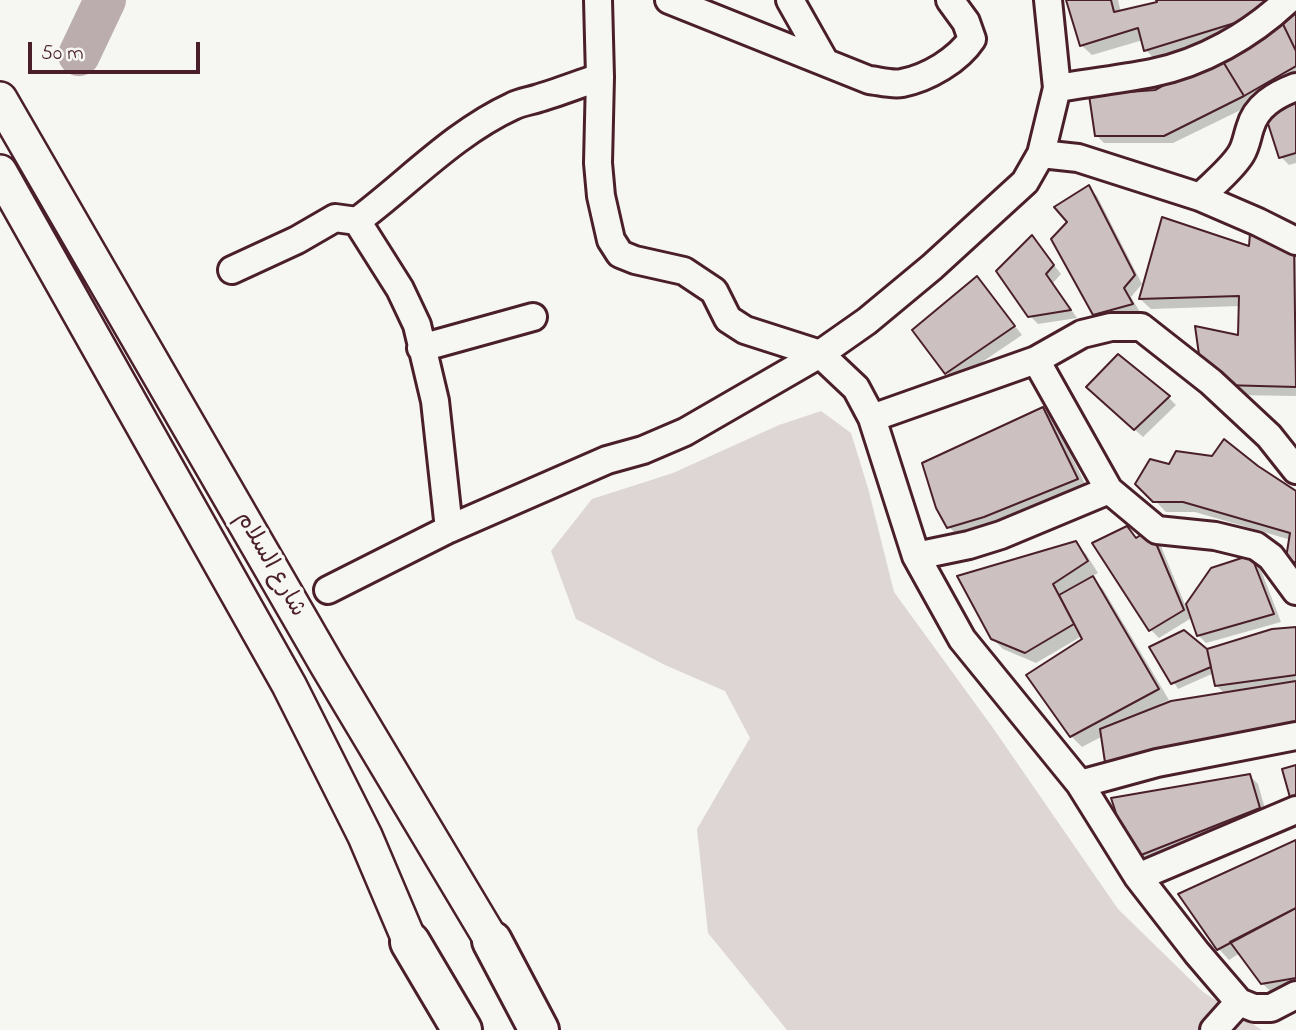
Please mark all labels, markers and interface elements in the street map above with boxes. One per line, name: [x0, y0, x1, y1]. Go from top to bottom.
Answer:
scale bar: [32, 28, 203, 72]
text: 50 m: [41, 39, 84, 69]
street label: شارع السلام: [228, 507, 310, 623]

